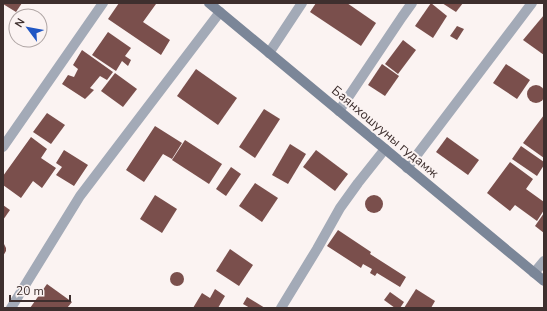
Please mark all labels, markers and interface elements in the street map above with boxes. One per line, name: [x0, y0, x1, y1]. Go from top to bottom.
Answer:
north arrow: [8, 8, 48, 48]
text: N: [11, 15, 28, 30]
street label: Баянхошууны гудамж: [328, 82, 443, 183]
scale bar: [10, 277, 70, 303]
text: 20 m: [16, 283, 44, 299]

